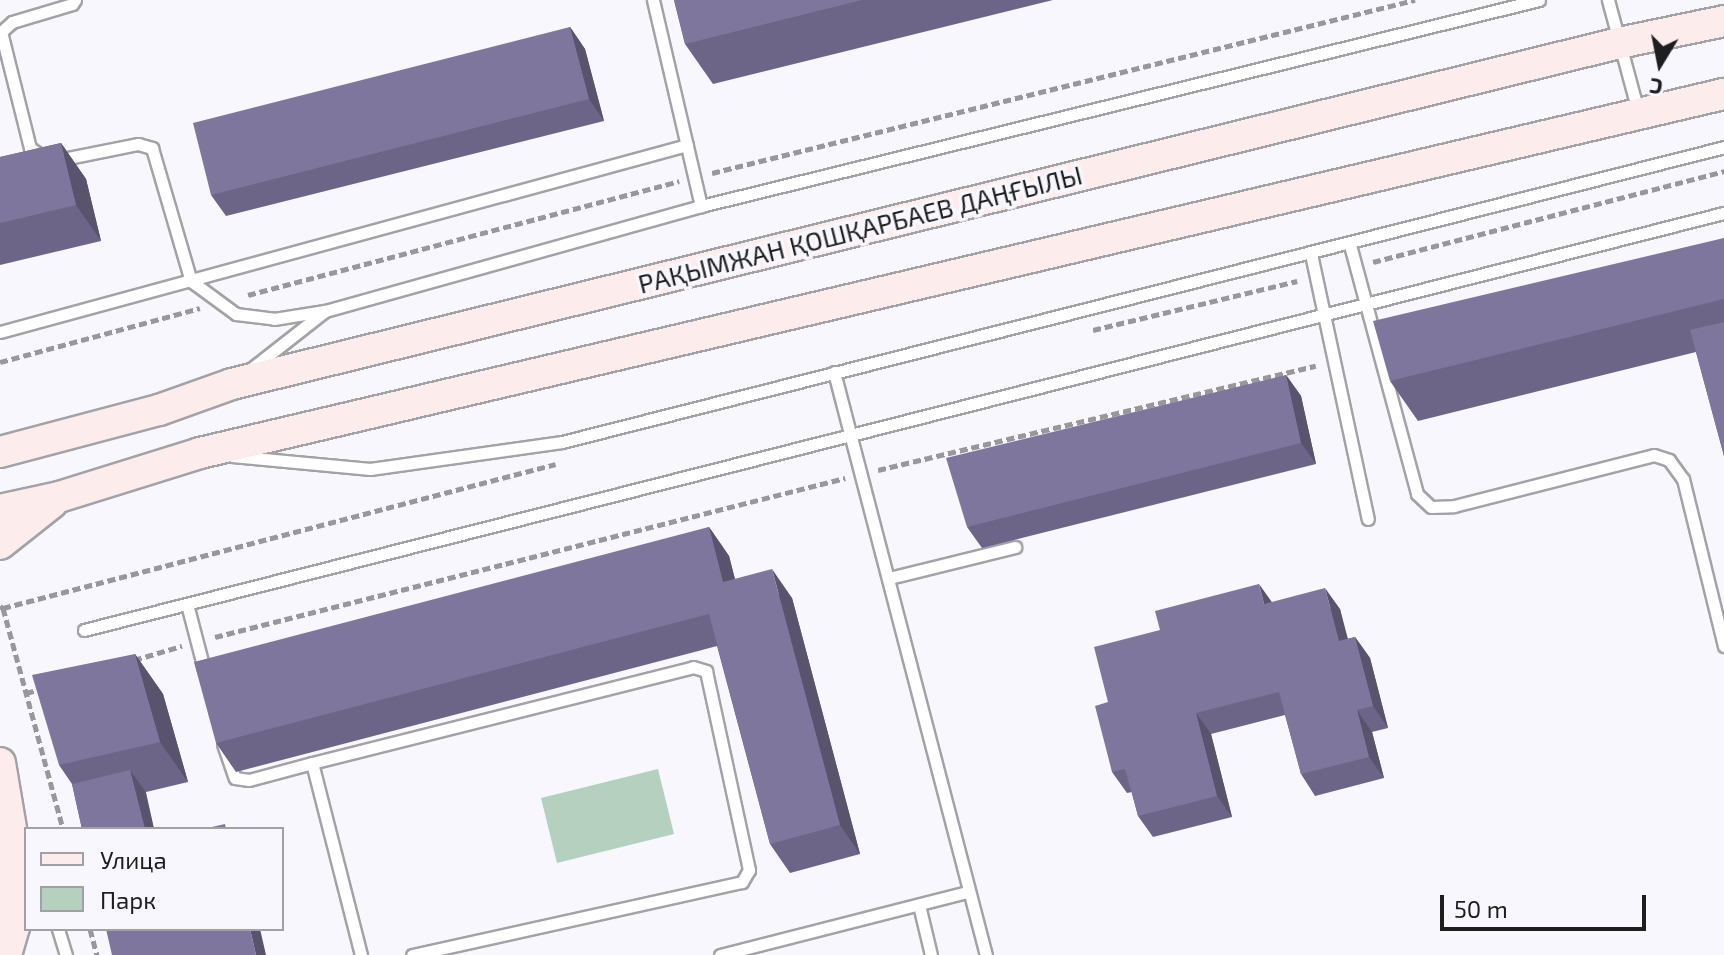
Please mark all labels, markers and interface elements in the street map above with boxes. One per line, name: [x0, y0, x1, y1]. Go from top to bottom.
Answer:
north arrow: [1620, 24, 1700, 104]
text: С: [1647, 74, 1664, 102]
street label: РАҚЫМЖАН ҚОШҚАРБАЕВ ДАҢҒЫЛЫ: [635, 159, 1085, 299]
legend: [24, 827, 284, 931]
text: Улица: [100, 845, 167, 874]
scale bar: [1444, 879, 1650, 929]
text: Парк: [100, 885, 156, 914]
text: 50 m: [1454, 894, 1508, 923]

